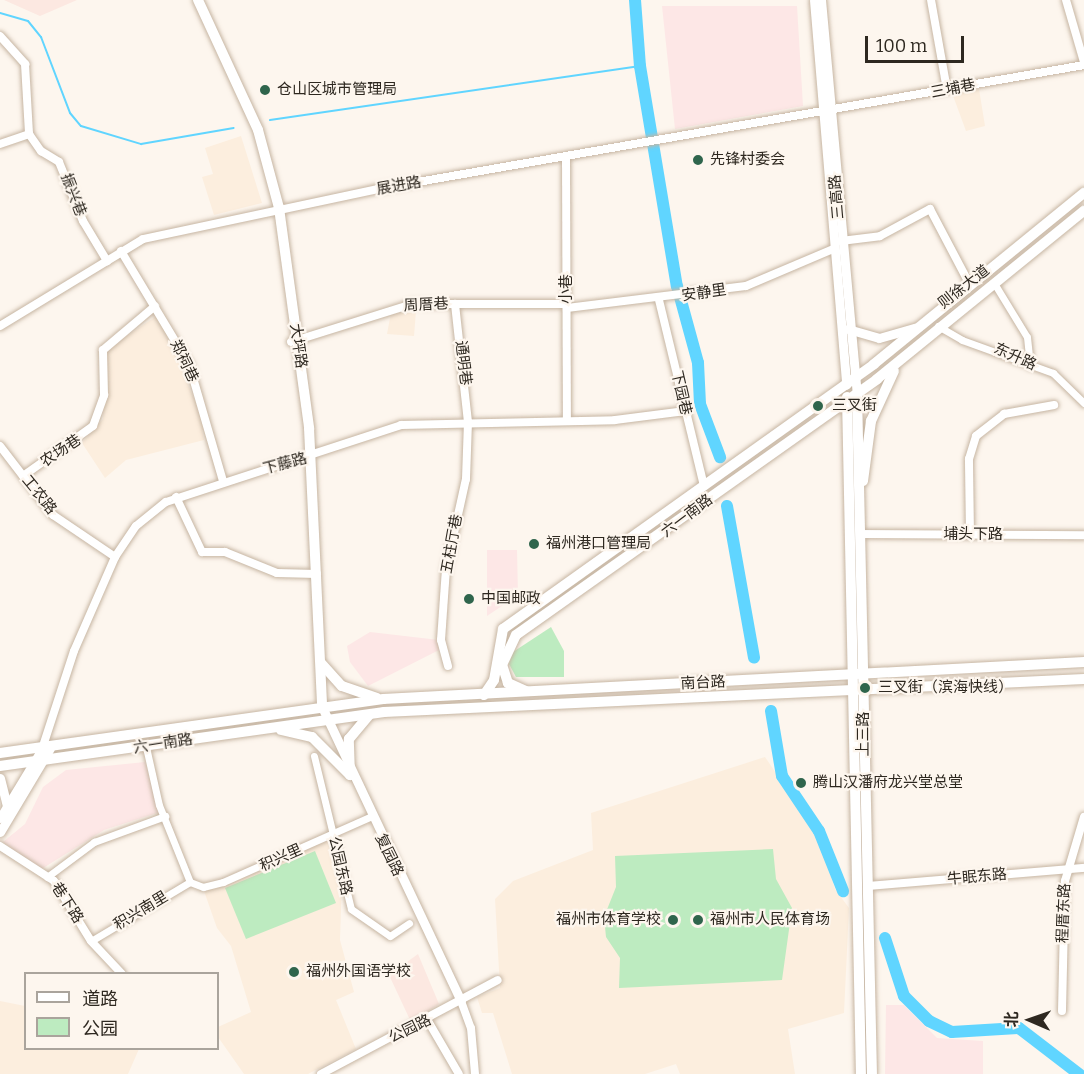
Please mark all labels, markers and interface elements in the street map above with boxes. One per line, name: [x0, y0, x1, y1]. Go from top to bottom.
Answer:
scale bar: [868, 24, 967, 62]
text: 100 m: [876, 35, 927, 57]
street label: 三埔巷: [929, 76, 977, 102]
place label: 仓山区城市管理局: [277, 81, 397, 99]
marker: 仓山区城市管理局: [258, 83, 272, 97]
place label: 先锋村委会: [710, 151, 785, 169]
marker: 先锋村委会: [691, 153, 705, 167]
street label: 振兴巷: [57, 171, 89, 219]
street label: 展进路: [375, 173, 423, 199]
street label: 三高路: [826, 174, 848, 220]
street label: 则徐大道: [935, 261, 993, 313]
street label: 小巷: [558, 274, 576, 304]
street label: 安静里: [680, 281, 728, 305]
street label: 周厝巷: [403, 295, 449, 315]
street label: 大坪路: [286, 322, 310, 370]
street label: 郑祠巷: [166, 337, 202, 385]
street label: 通明巷: [451, 340, 475, 386]
street label: 东升路: [991, 340, 1039, 374]
street label: 下园巷: [667, 369, 695, 417]
marker: 三叉街: [809, 397, 827, 415]
place label: 三叉街: [832, 397, 877, 415]
street label: 农场巷: [37, 431, 85, 471]
street label: 下藤路: [261, 449, 309, 479]
street label: 工农路: [18, 472, 60, 518]
street label: 六一南路: [658, 491, 716, 541]
street label: 五柱厅巷: [438, 513, 466, 575]
street label: 埔头下路: [943, 526, 1003, 544]
place label: 福州港口管理局: [546, 535, 651, 553]
marker: 福州港口管理局: [527, 537, 541, 551]
place label: 中国邮政: [481, 590, 541, 608]
marker: 中国邮政: [462, 592, 476, 606]
street label: 南台路: [680, 673, 726, 693]
marker: 三叉街（滨海快线）: [856, 679, 874, 697]
place label: 三叉街（滨海快线）: [878, 679, 1013, 697]
street label: 上三路: [855, 712, 873, 756]
street label: 六一南路: [132, 730, 194, 758]
place label: 腾山汉潘府龙兴堂总堂: [813, 774, 963, 792]
marker: 腾山汉潘府龙兴堂总堂: [794, 776, 808, 790]
street label: 复园路: [371, 831, 407, 879]
street label: 公园东路: [324, 835, 356, 897]
street label: 积兴里: [257, 841, 305, 875]
street label: 牛眠东路: [946, 865, 1008, 889]
street label: 巷下路: [47, 879, 87, 927]
street label: 程厝东路: [1054, 883, 1074, 943]
street label: 积兴南里: [111, 888, 171, 934]
place label: 福州市体育学校: [556, 911, 661, 929]
place label: 福州市人民体育场: [710, 911, 830, 929]
marker: 福州市体育学校: [666, 913, 680, 927]
marker: 福州市人民体育场: [691, 913, 705, 927]
place label: 福州外国语学校: [306, 963, 411, 981]
marker: 福州外国语学校: [287, 965, 301, 979]
legend: [24, 972, 219, 1050]
text: 道路: [82, 988, 118, 1010]
north arrow: [1000, 990, 1060, 1050]
street label: 公园路: [386, 1011, 434, 1047]
text: 北: [1002, 1011, 1021, 1028]
text: 公园: [82, 1018, 118, 1040]

